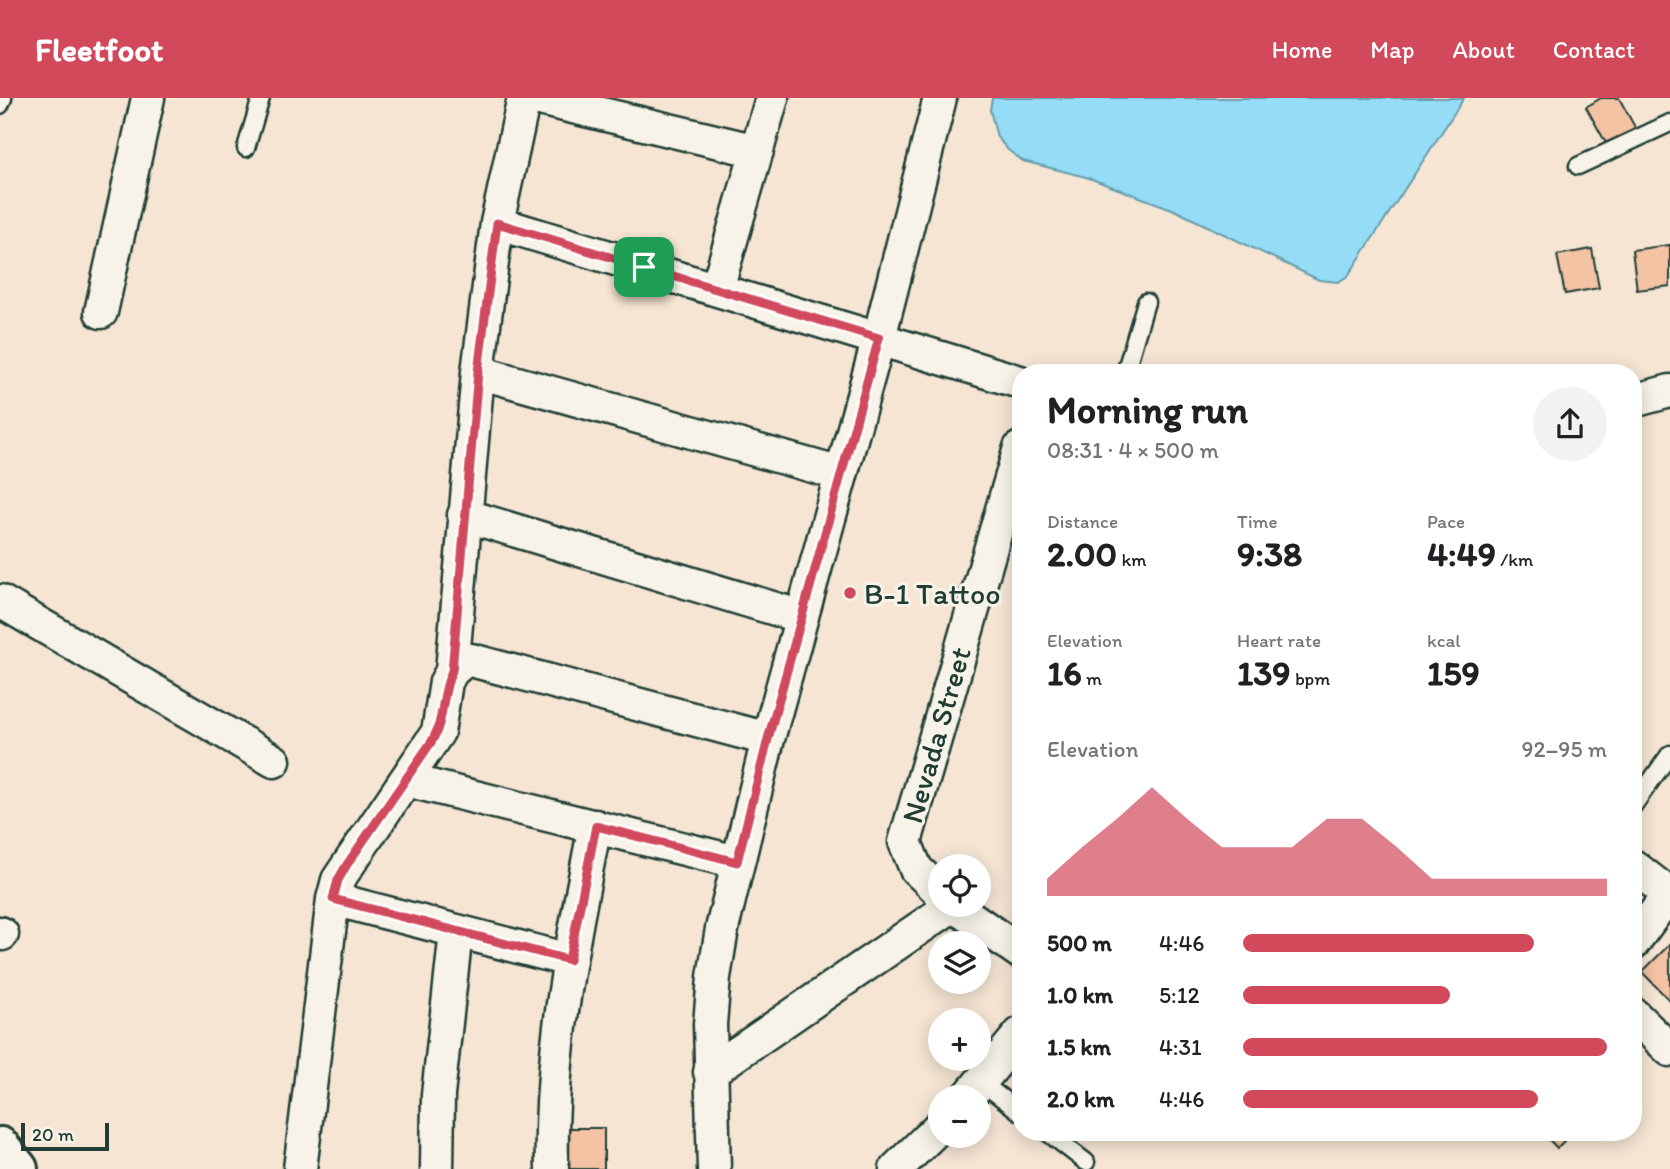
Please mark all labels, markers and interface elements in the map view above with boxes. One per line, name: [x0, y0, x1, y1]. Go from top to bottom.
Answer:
text: Fleetfoot: [35, 30, 163, 69]
text: Home: [1272, 35, 1332, 64]
text: Map: [1370, 35, 1414, 64]
text: About: [1452, 35, 1515, 64]
text: Contact: [1553, 35, 1635, 64]
pin: [614, 237, 674, 297]
icon: arrive: [625, 248, 663, 286]
text: Morning run: [1047, 387, 1248, 433]
button: share: [1533, 387, 1607, 461]
text: 08:31 · 4 × 500 m: [1047, 436, 1219, 464]
text: Distance: [1047, 510, 1118, 533]
text: Time: [1237, 510, 1278, 533]
text: Pace: [1427, 510, 1465, 533]
text: 2.00: [1047, 533, 1117, 575]
text: 9:38: [1237, 533, 1302, 575]
text: 4:49: [1427, 533, 1496, 575]
text: km: [1117, 548, 1147, 571]
text: /km: [1496, 548, 1533, 571]
place label: B-1 Tattoo: [864, 575, 1000, 612]
marker: B-1 Tattoo: [842, 585, 858, 601]
text: Elevation: [1047, 629, 1123, 652]
text: Heart rate: [1237, 629, 1321, 652]
text: kcal: [1427, 629, 1461, 652]
street label: Nevada Street: [893, 643, 979, 827]
text: 16: [1047, 652, 1082, 694]
text: 139: [1237, 652, 1291, 694]
text: 159: [1427, 652, 1480, 694]
text: m: [1082, 667, 1102, 690]
text: bpm: [1291, 667, 1330, 690]
text: Elevation: [1047, 735, 1138, 763]
text: 92–95 m: [1521, 735, 1607, 763]
map controls: [928, 854, 991, 1148]
button: locate: [928, 854, 991, 917]
text: 500 m: [1047, 929, 1112, 957]
text: 4:46: [1159, 929, 1204, 957]
button: layers: [928, 931, 991, 994]
text: 1.0 km: [1047, 981, 1113, 1009]
text: 5:12: [1159, 981, 1199, 1009]
button: +: [928, 1008, 991, 1071]
text: 1.5 km: [1047, 1033, 1111, 1061]
text: 4:31: [1159, 1033, 1202, 1061]
button: −: [928, 1085, 991, 1148]
text: 2.0 km: [1047, 1085, 1115, 1113]
text: 4:46: [1159, 1085, 1204, 1113]
scale bar: [21, 1120, 108, 1152]
text: 20 m: [32, 1123, 74, 1146]

